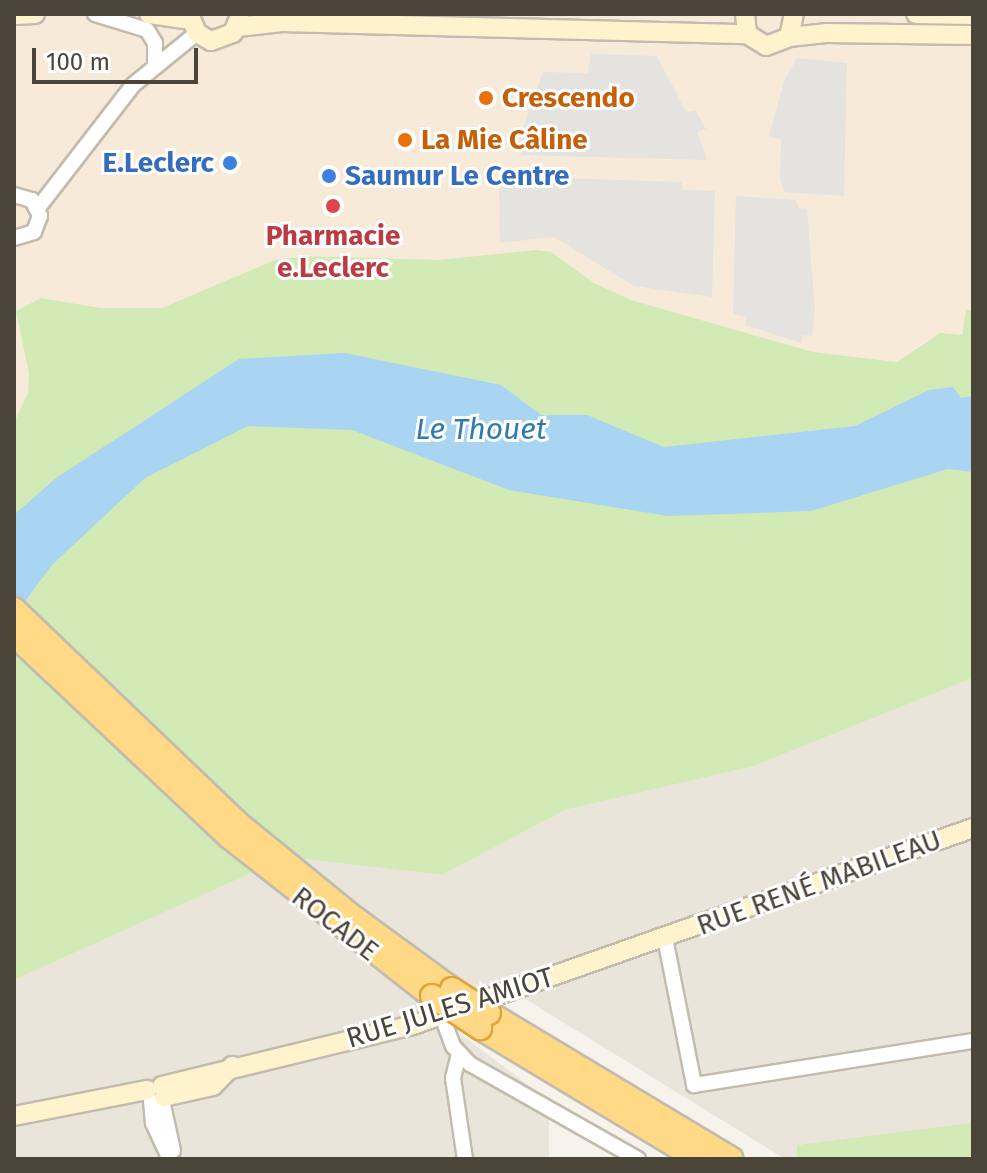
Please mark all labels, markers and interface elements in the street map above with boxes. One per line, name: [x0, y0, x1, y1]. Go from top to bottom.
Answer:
scale bar: [36, 32, 202, 82]
text: 100 m: [46, 48, 110, 76]
place label: Crescendo: [502, 81, 635, 115]
marker: Crescendo: [477, 89, 495, 107]
place label: La Mie Câline: [421, 123, 588, 157]
marker: La Mie Câline: [396, 131, 414, 149]
place label: E.Leclerc: [103, 146, 214, 180]
marker: E.Leclerc: [221, 154, 239, 172]
place label: Saumur Le Centre: [345, 159, 569, 193]
marker: Saumur Le Centre: [320, 167, 338, 185]
marker: Pharmacie e.Leclerc: [324, 197, 342, 215]
place label: Pharmacie e.Leclerc: [266, 219, 400, 285]
water label: Le Thouet: [416, 411, 546, 447]
street label: RUE RENÉ MABILEAU: [692, 823, 946, 943]
street label: ROCADE: [285, 880, 385, 968]
street label: RUE JULES AMIOT: [342, 960, 558, 1056]

